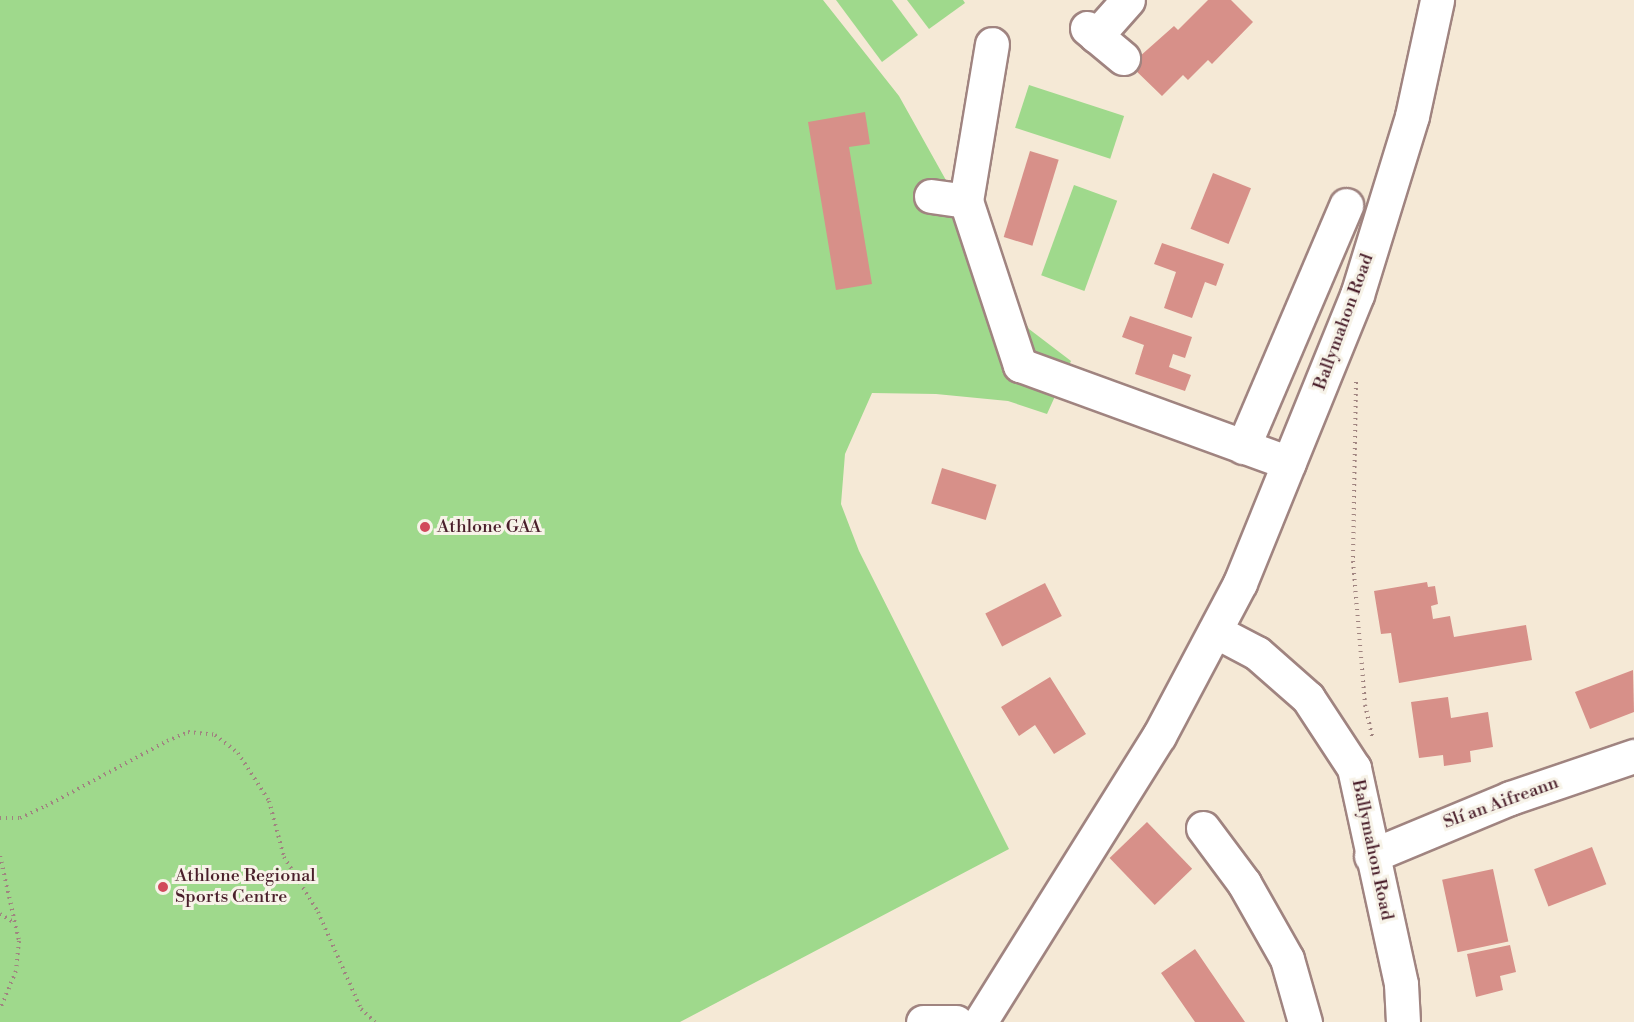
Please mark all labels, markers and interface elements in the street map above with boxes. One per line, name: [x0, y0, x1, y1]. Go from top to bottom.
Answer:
street label: Ballymahon Road: [1309, 251, 1379, 393]
place label: Athlone GAA: [437, 516, 541, 538]
marker: Athlone GAA: [418, 520, 432, 534]
street label: Slí an Aifreann: [1440, 772, 1562, 834]
street label: Ballymahon Road: [1347, 778, 1397, 922]
place label: Athlone Regional Sports Centre: [175, 866, 316, 908]
marker: Athlone Regional Sports Centre: [156, 880, 170, 894]

